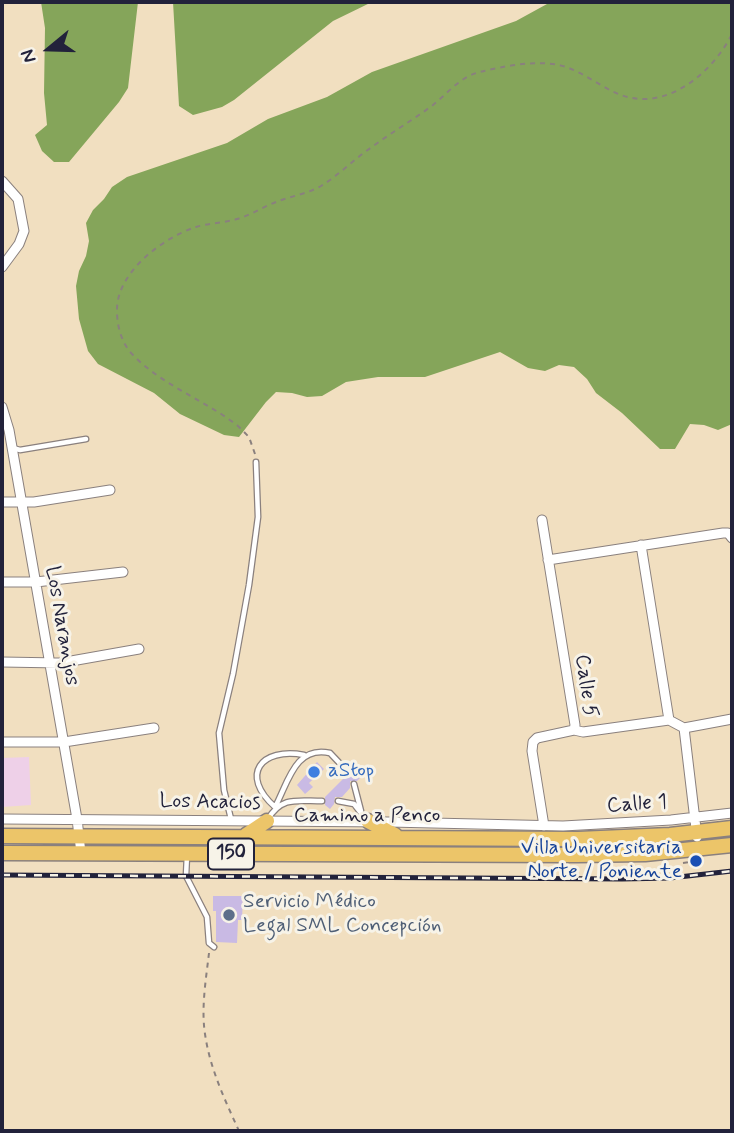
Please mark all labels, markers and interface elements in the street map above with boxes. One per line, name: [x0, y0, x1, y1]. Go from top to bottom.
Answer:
north arrow: [14, 14, 84, 84]
text: N: [15, 46, 43, 66]
street label: Los Naranjos: [38, 564, 84, 688]
street label: Calle 5: [568, 653, 602, 719]
place label: aStop: [328, 759, 374, 785]
marker: aStop: [306, 764, 322, 780]
street label: Los Acacios: [159, 790, 261, 816]
street label: Calle 1: [606, 790, 668, 820]
street label: Camino a Penco: [294, 804, 440, 830]
place label: Villa Universitaria Norte / Poniente: [521, 836, 682, 886]
road number: 150: [208, 838, 254, 870]
marker: Villa Universitaria Norte / Poniente: [688, 853, 704, 869]
place label: Servicio Médico Legal SML Concepción: [243, 890, 442, 940]
marker: Servicio Médico Legal SML Concepción: [221, 907, 237, 923]

